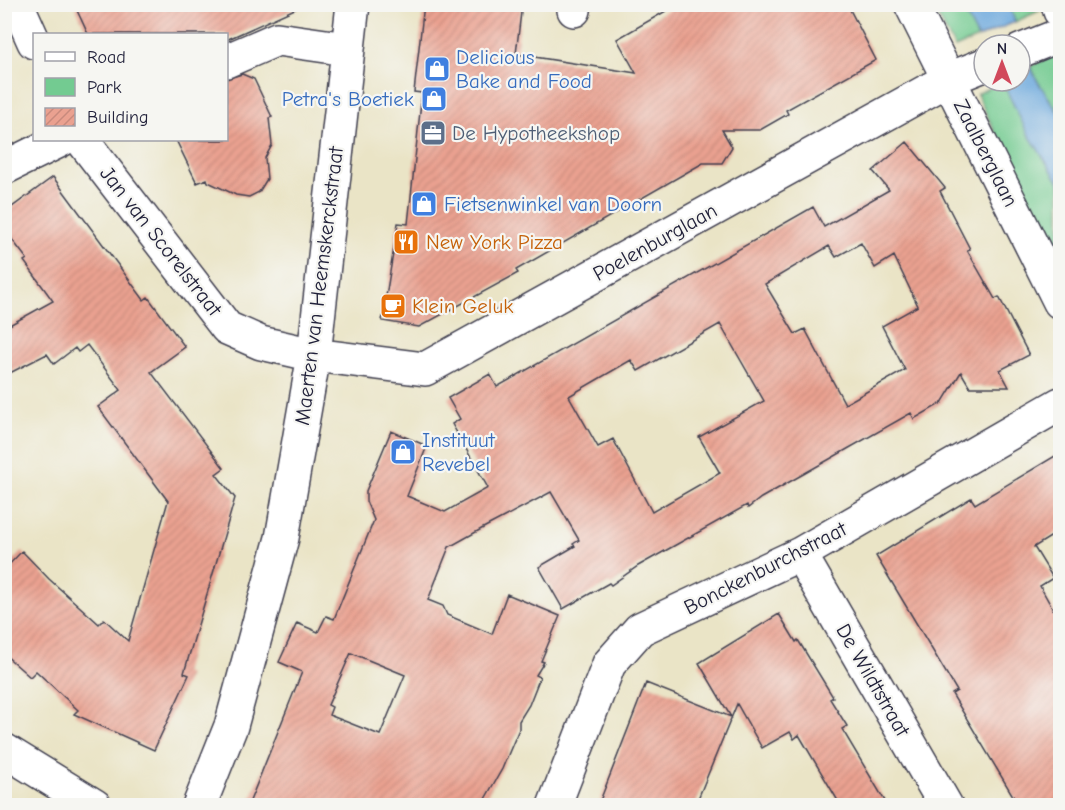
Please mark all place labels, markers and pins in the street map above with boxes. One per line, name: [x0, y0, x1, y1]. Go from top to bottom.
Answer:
place label: Delicious Bake and Food: [456, 45, 592, 93]
shop icon: Delicious Bake and Food: [422, 54, 452, 84]
shop icon: Petra's Boetiek: [419, 84, 449, 114]
place label: Petra's Boetiek: [282, 87, 414, 111]
office icon: De Hypotheekshop: [418, 118, 448, 148]
place label: De Hypotheekshop: [452, 121, 620, 145]
shop icon: Fietsenwinkel van Doorn: [409, 189, 439, 219]
place label: Fietsenwinkel van Doorn: [444, 192, 662, 216]
restaurant icon: New York Pizza: [391, 227, 421, 257]
place label: New York Pizza: [426, 230, 563, 254]
cafe icon: Klein Geluk: [378, 291, 408, 321]
place label: Klein Geluk: [412, 294, 513, 318]
place label: Instituut Revebel: [422, 428, 496, 476]
shop icon: Instituut Revebel: [388, 437, 418, 467]

